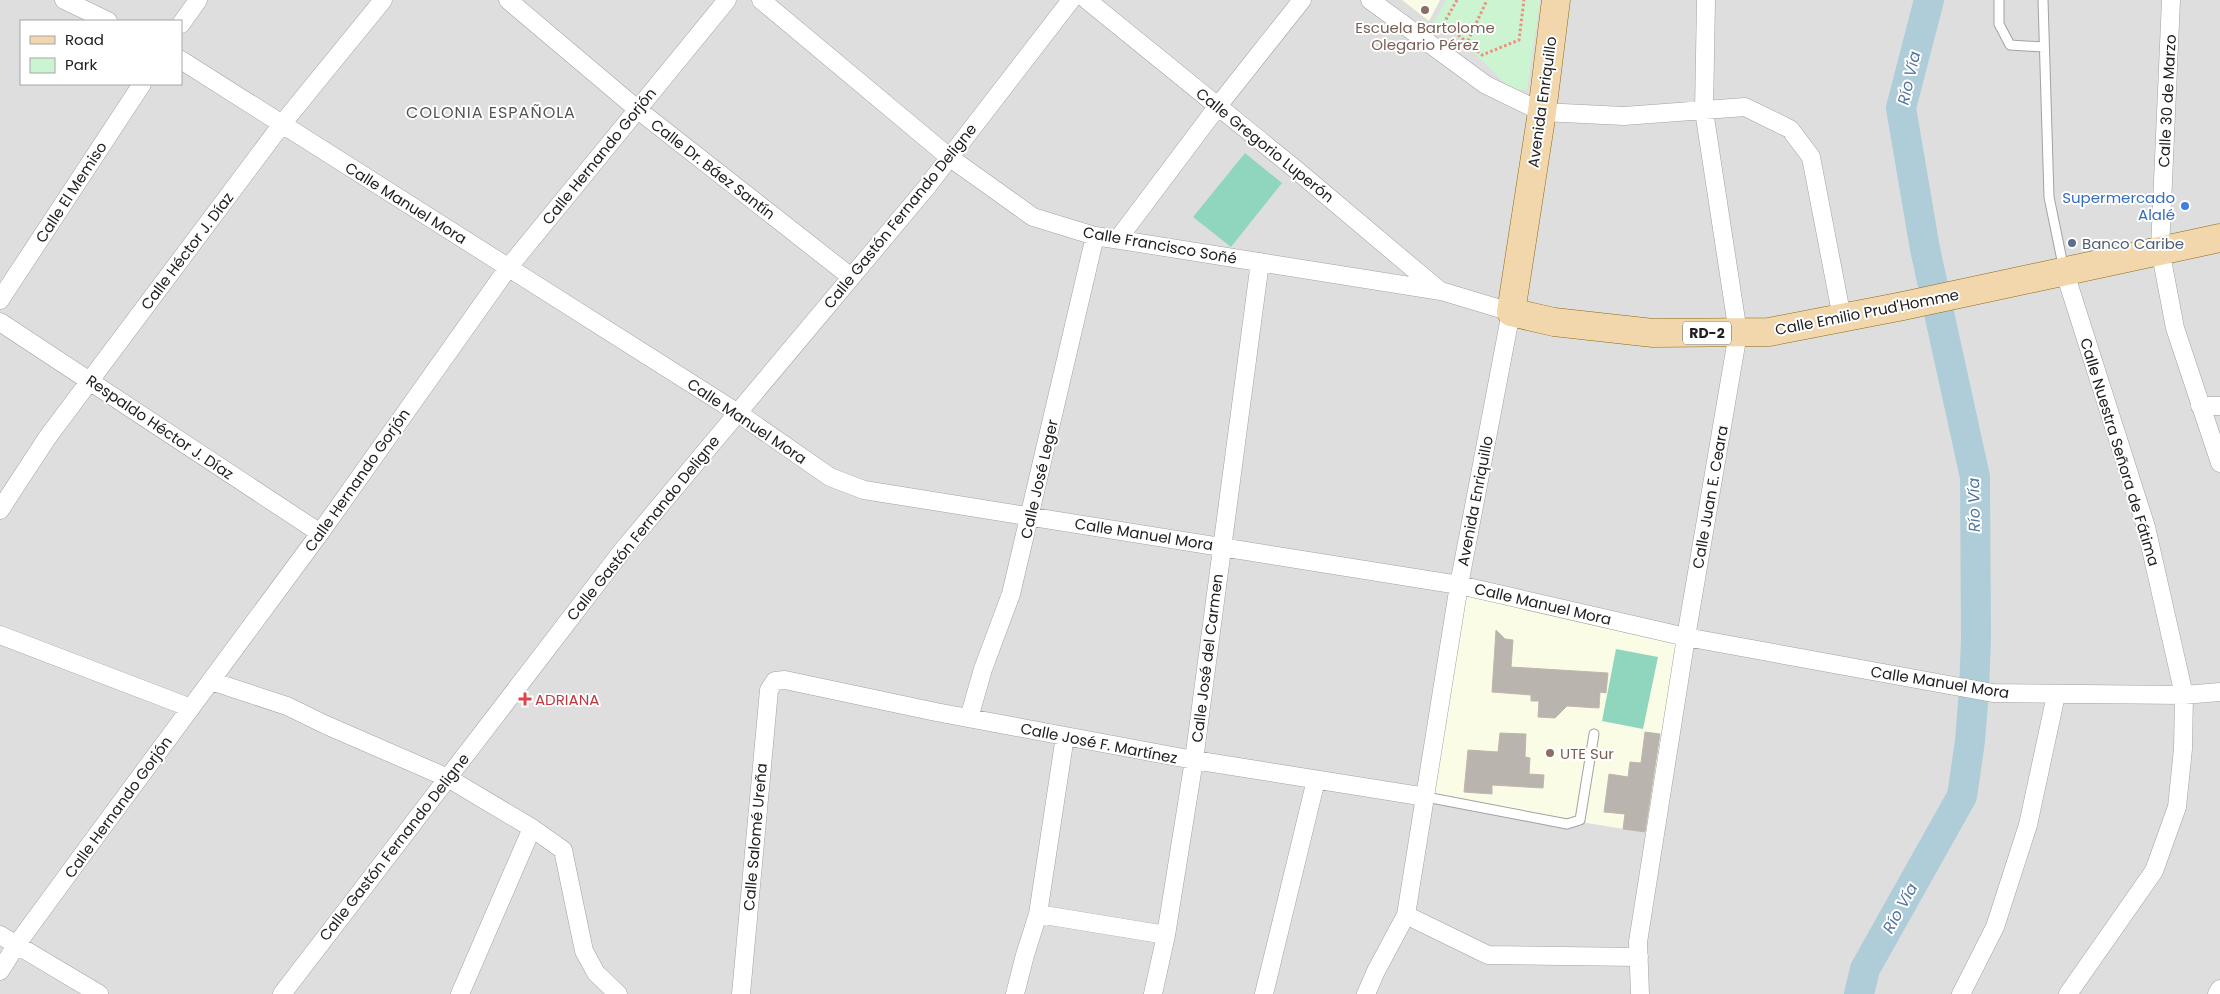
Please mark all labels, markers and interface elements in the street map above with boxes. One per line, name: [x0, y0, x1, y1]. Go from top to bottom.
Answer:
marker: Escuela Bartolome Olegario Pérez: [1419, 4, 1431, 16]
place label: Escuela Bartolome Olegario Pérez: [1355, 17, 1495, 55]
legend: [20, 20, 182, 85]
text: Road: [65, 29, 104, 50]
street label: Calle 30 de Marzo: [2153, 34, 2181, 168]
street label: Avenida Enriquillo: [1522, 35, 1562, 169]
water label: Río Vía: [1892, 49, 1926, 107]
text: Park: [65, 54, 97, 75]
street label: Calle Hernando Gorjón: [537, 83, 661, 229]
street label: Calle Gregorio Luperón: [1192, 83, 1338, 207]
district label: COLONIA ESPAÑOLA: [406, 101, 576, 124]
street label: Calle Dr. Báez Santín: [646, 114, 780, 224]
street label: Calle Gastón Fernando Deligne: [819, 119, 981, 313]
street label: Calle El Memiso: [30, 137, 112, 247]
street label: Calle Manuel Mora: [341, 157, 471, 249]
place label: Supermercado Alalé: [2062, 187, 2175, 225]
street label: Calle Héctor J. Díaz: [136, 188, 238, 314]
marker: Supermercado Alalé: [2179, 200, 2191, 212]
street label: Calle Francisco Soñé: [1081, 221, 1239, 269]
place label: Banco Caribe: [2082, 233, 2184, 254]
marker: Banco Caribe: [2066, 237, 2078, 249]
street label: Calle Emilio Prud'Homme: [1773, 284, 1961, 340]
road number: RD-2: [1683, 322, 1731, 344]
street label: Calle Nuestra Señora de Fátima: [2075, 335, 2165, 569]
street label: Respaldo Héctor J. Díaz: [82, 370, 238, 484]
street label: Calle Manuel Mora: [683, 373, 811, 469]
street label: Calle Hernando Gorjón: [299, 404, 415, 556]
street label: Calle José Leger: [1015, 417, 1063, 541]
street label: Calle Juan E. Ceara: [1687, 424, 1733, 570]
street label: Calle Gastón Fernando Deligne: [562, 431, 724, 625]
street label: Avenida Enriquillo: [1452, 434, 1498, 568]
water label: Río Vía: [1962, 478, 1986, 532]
street label: Calle Manuel Mora: [1073, 513, 1215, 555]
street label: Calle José del Carmen: [1186, 572, 1228, 744]
street label: Calle Manuel Mora: [1472, 578, 1614, 630]
street label: Calle Manuel Mora: [1869, 661, 2011, 703]
place label: ADRIANA: [535, 689, 599, 710]
marker: ADRIANA: [519, 693, 531, 705]
street label: Calle José F. Martínez: [1019, 717, 1179, 769]
street label: Calle Hernando Gorjón: [59, 732, 177, 882]
place label: UTE Sur: [1560, 743, 1614, 764]
marker: UTE Sur: [1544, 747, 1556, 759]
street label: Calle Gastón Fernando Deligne: [314, 749, 474, 945]
street label: Calle Salomé Ureña: [738, 762, 772, 912]
water label: Río Vía: [1877, 879, 1923, 937]

